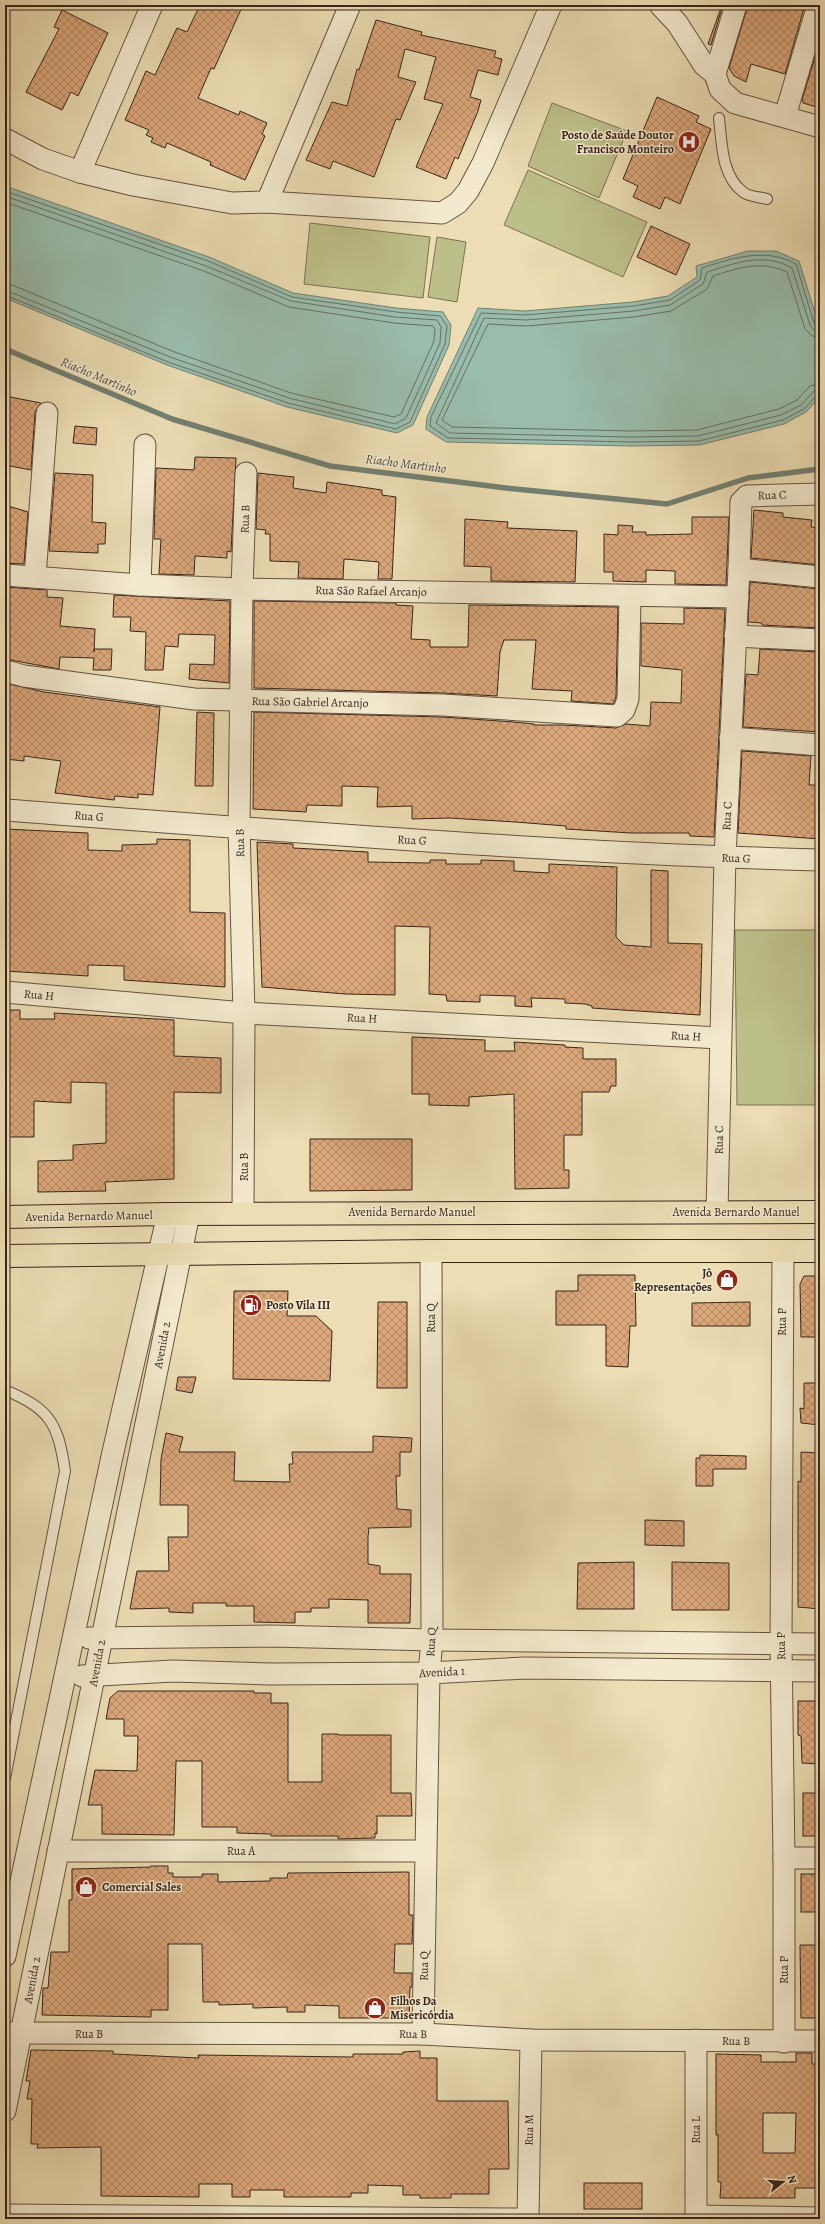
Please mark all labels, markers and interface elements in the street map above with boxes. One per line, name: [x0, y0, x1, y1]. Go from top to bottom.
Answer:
place label: Posto de Saúde Doutor Francisco Monteiro: [561, 127, 674, 157]
hospital icon: Posto de Saúde Doutor Francisco Monteiro: [676, 129, 702, 155]
water label: Riacho Martinho: [58, 353, 140, 400]
water label: Riacho Martinho: [365, 450, 447, 477]
street label: Rua C: [757, 486, 787, 504]
street label: Rua B: [237, 504, 253, 534]
street label: Rua São Rafael Arcanjo: [315, 582, 427, 600]
street label: Rua São Gabriel Arcanjo: [251, 693, 369, 711]
street label: Rua C: [718, 801, 736, 831]
street label: Rua G: [74, 807, 104, 825]
street label: Rua B: [232, 829, 248, 857]
street label: Rua G: [397, 831, 427, 849]
street label: Rua G: [721, 849, 751, 867]
street label: Rua H: [23, 986, 55, 1004]
street label: Rua H: [346, 1009, 378, 1027]
street label: Rua H: [670, 1027, 702, 1045]
street label: Rua C: [711, 1125, 727, 1155]
street label: Rua B: [236, 1153, 252, 1181]
street label: Avenida Bernardo Manuel: [347, 1204, 476, 1220]
street label: Avenida Bernardo Manuel: [671, 1204, 800, 1220]
street label: Avenida Bernardo Manuel: [24, 1207, 153, 1225]
place label: Jô Representações: [634, 1265, 712, 1295]
shop icon: Jô Representações: [714, 1267, 740, 1293]
fuel station icon: Posto Vila III: [238, 1292, 264, 1318]
place label: Posto Vila III: [266, 1297, 330, 1313]
street label: Rua Q: [423, 1301, 439, 1333]
street label: Rua P: [774, 1308, 790, 1336]
street label: Avenida 2: [149, 1320, 174, 1371]
street label: Rua Q: [422, 1625, 440, 1657]
street label: Rua P: [773, 1631, 789, 1660]
street label: Avenida 2: [84, 1638, 109, 1689]
street label: Avenida 1: [418, 1663, 465, 1681]
street label: Rua A: [227, 1843, 256, 1859]
shop icon: Comercial Sales: [73, 1874, 99, 1900]
place label: Comercial Sales: [102, 1879, 181, 1895]
street label: Rua Q: [416, 1949, 432, 1981]
street label: Avenida 2: [19, 1955, 44, 2006]
street label: Rua P: [776, 1956, 792, 1984]
place label: Filhos Da Misericórdia: [390, 1993, 454, 2023]
shop icon: Filhos Da Misericórdia: [362, 1995, 388, 2021]
street label: Rua B: [75, 2026, 103, 2042]
street label: Rua B: [399, 2026, 427, 2042]
street label: Rua B: [722, 2033, 750, 2049]
street label: Rua M: [521, 2114, 537, 2146]
street label: Rua L: [688, 2115, 704, 2144]
north arrow: [763, 2162, 803, 2202]
text: N: [784, 2173, 800, 2185]

